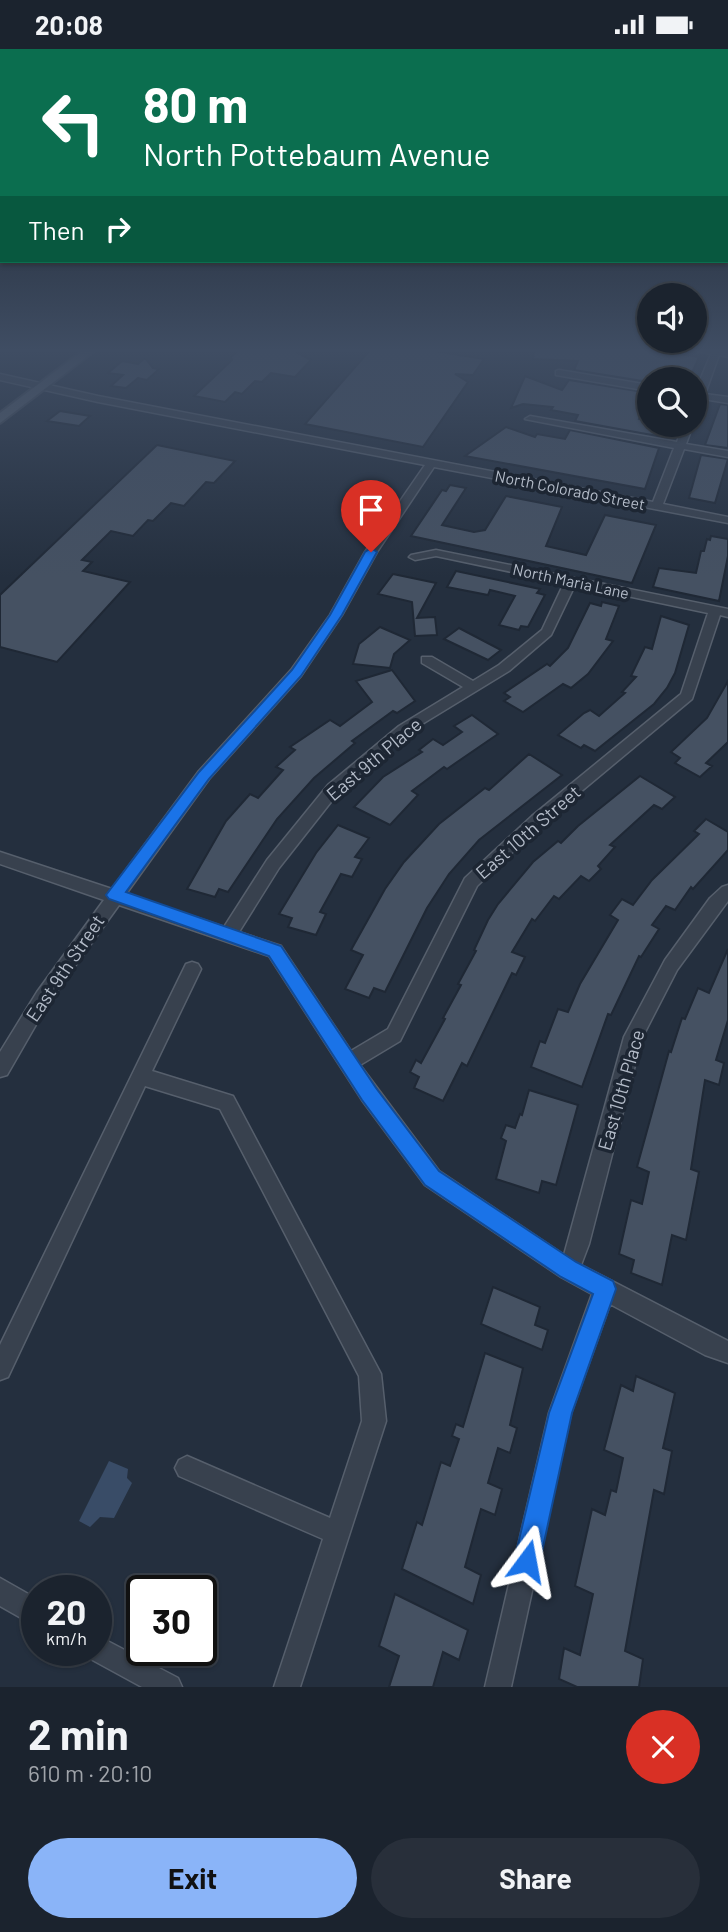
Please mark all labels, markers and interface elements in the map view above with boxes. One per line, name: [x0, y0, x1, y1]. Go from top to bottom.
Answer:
text: 20:08: [35, 9, 103, 40]
text: 80 m: [143, 74, 248, 133]
icon: left: [28, 77, 119, 168]
text: North Pottebaum Avenue: [143, 134, 491, 172]
icon: right: [99, 210, 137, 248]
text: Then: [28, 214, 85, 245]
map controls: [637, 283, 707, 437]
button: sound: [637, 283, 707, 353]
button: search: [637, 367, 707, 437]
street label: North Colorado Street: [494, 466, 647, 513]
pin: [341, 480, 401, 552]
icon: arrive: [352, 491, 390, 529]
street label: North Maria Lane: [511, 559, 631, 602]
street label: East 9th Place: [321, 712, 426, 805]
street label: East 10th Street: [471, 780, 585, 883]
street label: East 9th Street: [20, 910, 109, 1025]
street label: East 10th Place: [592, 1027, 649, 1153]
position arrow: [490, 1524, 564, 1598]
speed limit sign: 30: [126, 1575, 217, 1666]
text: 20: [47, 1590, 86, 1632]
text: km/h: [46, 1627, 87, 1649]
text: 2 min: [28, 1708, 129, 1758]
button: close: [626, 1710, 700, 1784]
text: 610 m · 20:10: [28, 1759, 152, 1787]
button: Exit: [28, 1838, 357, 1918]
button: Share: [371, 1838, 700, 1918]

